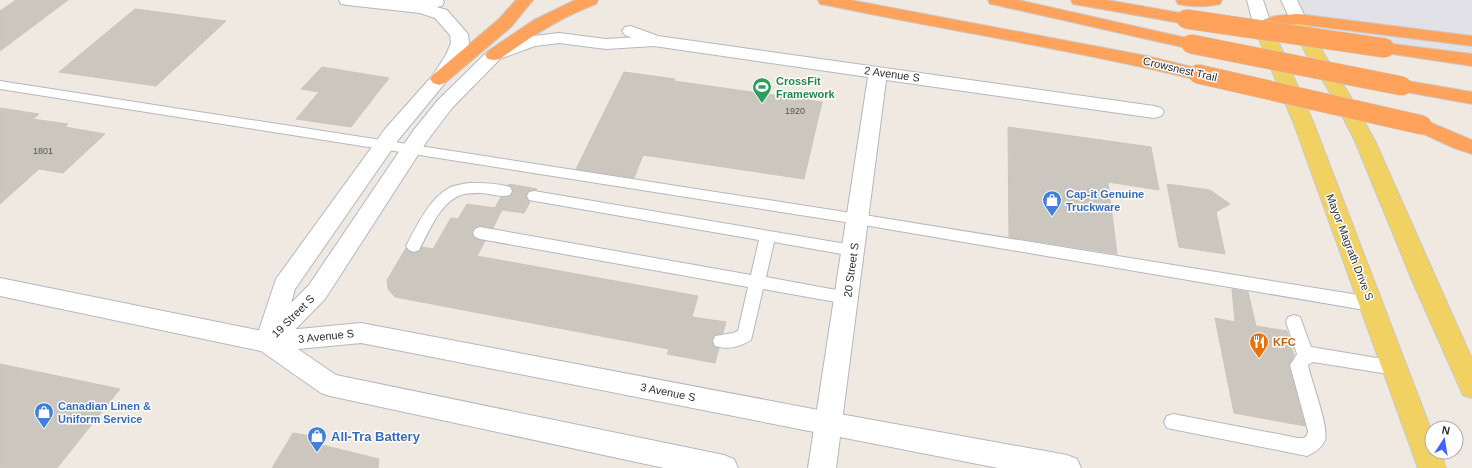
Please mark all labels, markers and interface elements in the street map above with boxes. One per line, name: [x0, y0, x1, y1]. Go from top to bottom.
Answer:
street label: Crowsnest Trail: [1142, 55, 1218, 83]
street label: 2 Avenue S: [863, 64, 921, 84]
place label: CrossFit Framework: [776, 75, 836, 100]
sports icon: CrossFit Framework: [751, 76, 773, 104]
house number: 1920: [785, 106, 805, 116]
house number: 1801: [33, 146, 53, 156]
place label: Cap-it Genuine Truckware: [1066, 188, 1144, 213]
shop icon: Cap-it Genuine Truckware: [1041, 189, 1063, 217]
street label: Mayor Magrath Drive S: [1324, 192, 1376, 302]
street label: 20 Street S: [841, 242, 861, 298]
street label: 19 Street S: [269, 292, 317, 340]
street label: 3 Avenue S: [297, 327, 355, 345]
restaurant icon: KFC: [1248, 331, 1270, 359]
place label: KFC: [1273, 336, 1296, 348]
street label: 3 Avenue S: [639, 381, 697, 403]
place label: Canadian Linen & Uniform Service: [58, 400, 151, 425]
shop icon: Canadian Linen & Uniform Service: [33, 401, 55, 429]
north arrow: [1424, 420, 1464, 460]
text: N: [1441, 424, 1451, 437]
shop icon: All-Tra Battery: [306, 425, 328, 453]
place label: All-Tra Battery: [331, 429, 421, 444]

